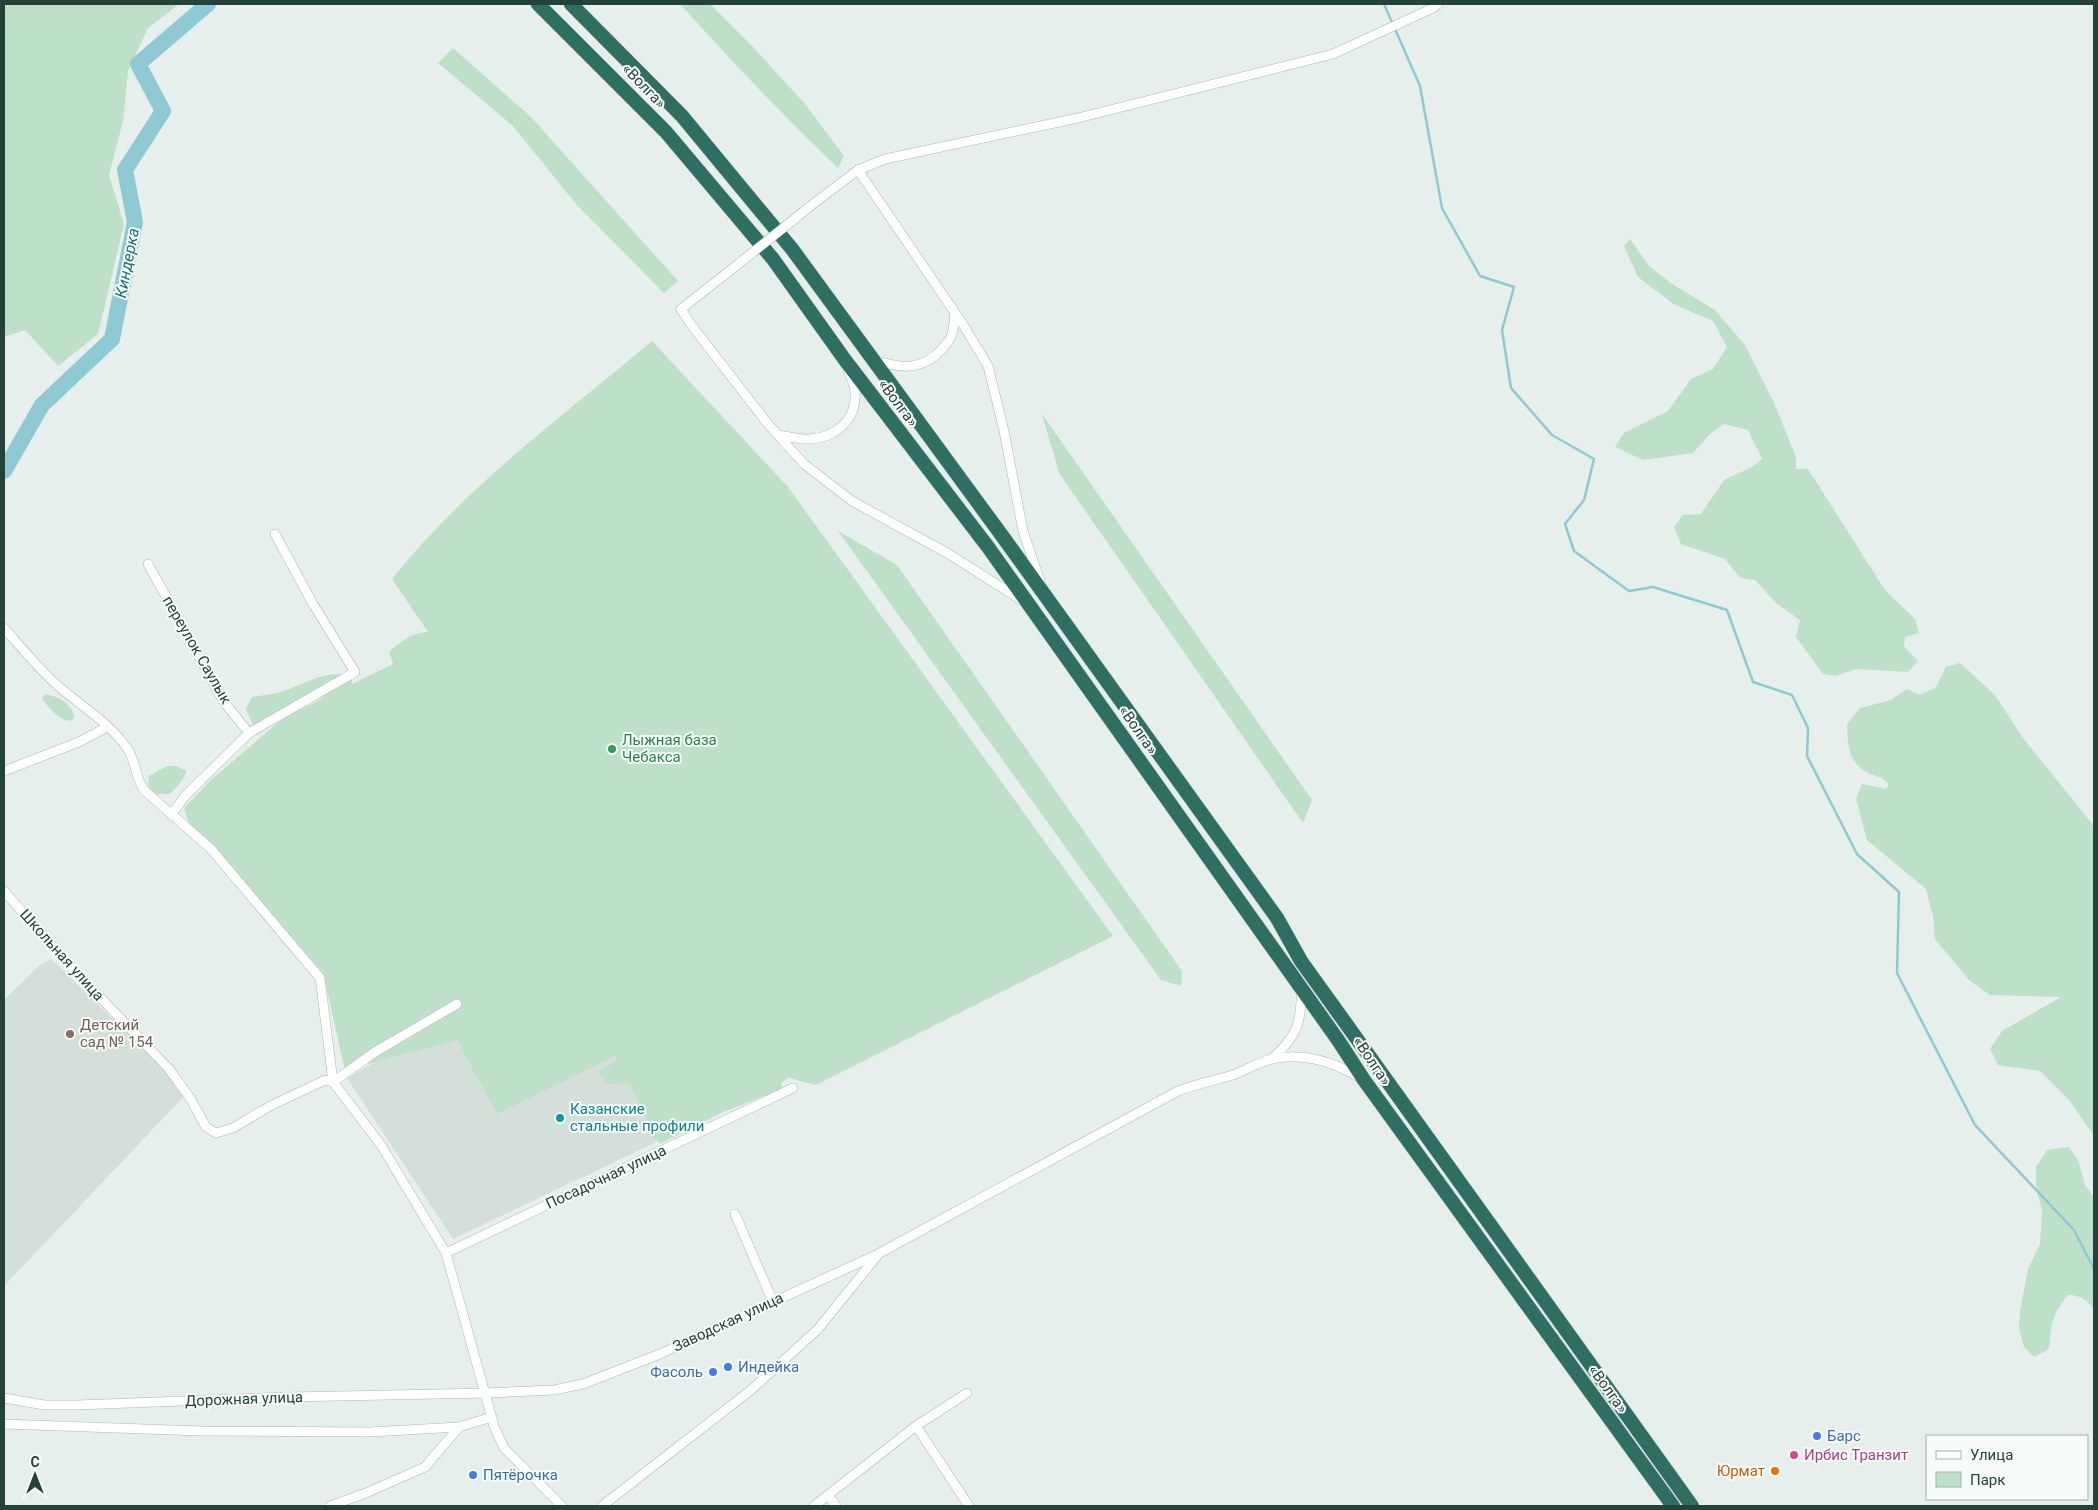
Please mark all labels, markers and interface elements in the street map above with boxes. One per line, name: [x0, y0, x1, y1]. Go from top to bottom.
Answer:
street label: «Волга»: [618, 60, 670, 112]
water label: Киндерка: [111, 226, 143, 300]
street label: «Волга»: [874, 376, 922, 430]
street label: переулок Саулык: [159, 593, 235, 707]
street label: «Волга»: [1115, 702, 1161, 758]
place label: Лыжная база Чебакса: [622, 731, 717, 766]
marker: Лыжная база Чебакса: [606, 743, 618, 755]
street label: Школьная улица: [16, 905, 108, 1005]
place label: Детский сад № 154: [80, 1016, 154, 1051]
marker: Детский сад № 154: [64, 1028, 76, 1040]
street label: «Волга»: [1349, 1033, 1395, 1089]
place label: Казанские стальные профили: [570, 1100, 704, 1135]
marker: Казанские стальные профили: [554, 1112, 566, 1124]
street label: Посадочная улица: [543, 1141, 669, 1213]
street label: Заводская улица: [670, 1288, 786, 1356]
place label: Индейка: [738, 1358, 799, 1376]
marker: Индейка: [722, 1361, 734, 1373]
street label: «Волга»: [1585, 1361, 1631, 1417]
place label: Фасоль: [650, 1363, 703, 1381]
marker: Фасоль: [707, 1366, 719, 1378]
street label: Дорожная улица: [185, 1388, 303, 1410]
place label: Барс: [1827, 1427, 1861, 1445]
marker: Барс: [1811, 1430, 1823, 1442]
legend: [1926, 1435, 2088, 1500]
place label: Ирбис Транзит: [1804, 1446, 1908, 1464]
text: Улица: [1970, 1446, 2013, 1464]
marker: Ирбис Транзит: [1788, 1449, 1800, 1461]
north arrow: [10, 1450, 60, 1500]
text: С: [30, 1454, 40, 1470]
place label: Юрмат: [1717, 1462, 1765, 1480]
marker: Юрмат: [1769, 1465, 1781, 1477]
place label: Пятёрочка: [483, 1466, 558, 1484]
marker: Пятёрочка: [467, 1469, 479, 1481]
text: Парк: [1970, 1471, 2005, 1489]

